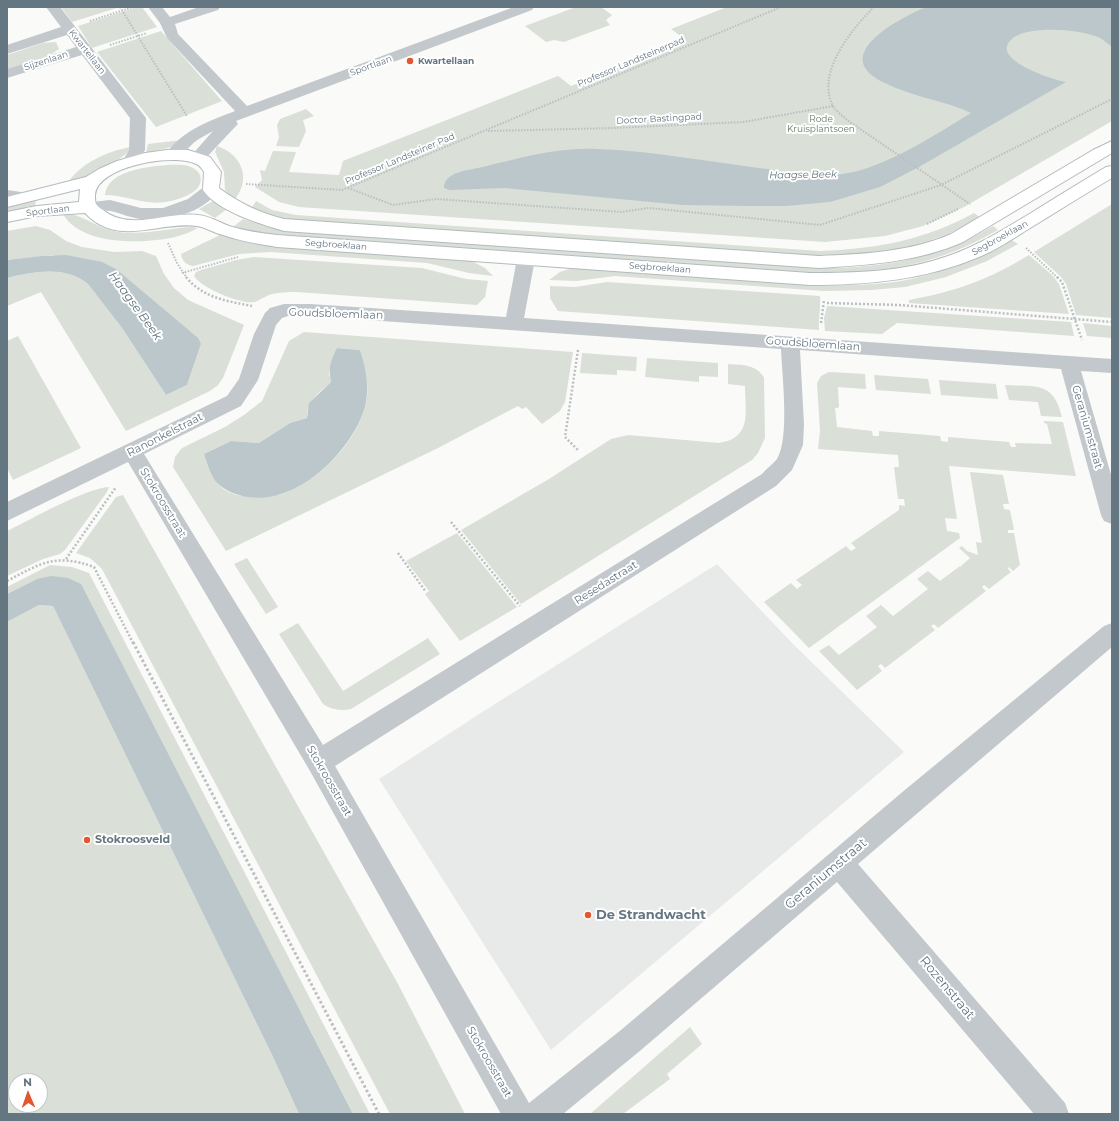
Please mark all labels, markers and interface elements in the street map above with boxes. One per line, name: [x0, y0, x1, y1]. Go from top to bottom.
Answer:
street label: Kwartellaan: [66, 28, 108, 76]
street label: Professor Landsteinerpad: [576, 35, 686, 89]
street label: Sijzenlaan: [23, 49, 69, 73]
street label: Sportlaan: [349, 53, 393, 79]
marker: Kwartellaan: [405, 56, 415, 66]
place label: Kwartellaan: [418, 56, 474, 66]
street label: Doctor Bastingpad: [616, 111, 702, 127]
park label: Rode Kruisplantsoen: [787, 114, 855, 135]
street label: Professor Landsteiner Pad: [344, 131, 456, 187]
water label: Haagse Beek: [769, 168, 837, 182]
street label: Sportlaan: [26, 203, 70, 219]
street label: Segbroeklaan: [970, 218, 1030, 258]
street label: Segbroeklaan: [305, 237, 367, 253]
street label: Segbroeklaan: [629, 260, 691, 276]
water label: Haagse Beek: [105, 269, 165, 343]
street label: Goudsbloemlaan: [288, 306, 384, 322]
street label: Goudsbloemlaan: [765, 334, 861, 354]
street label: Geraniumstraat: [1069, 384, 1105, 470]
street label: Ranonkelstraat: [125, 410, 205, 460]
street label: Stokroosstraat: [137, 466, 189, 540]
street label: Resedastraat: [572, 558, 640, 608]
street label: Stokroosstraat: [304, 743, 354, 819]
place label: Stokroosveld: [95, 833, 170, 847]
marker: Stokroosveld: [82, 835, 92, 845]
street label: Geraniumstraat: [782, 835, 870, 913]
place label: De Strandwacht: [596, 907, 706, 923]
marker: De Strandwacht: [583, 910, 593, 920]
street label: Rozenstraat: [916, 953, 978, 1023]
street label: Stokroosstraat: [464, 1024, 514, 1100]
north arrow: [8, 1073, 48, 1113]
text: N: [23, 1075, 32, 1089]

